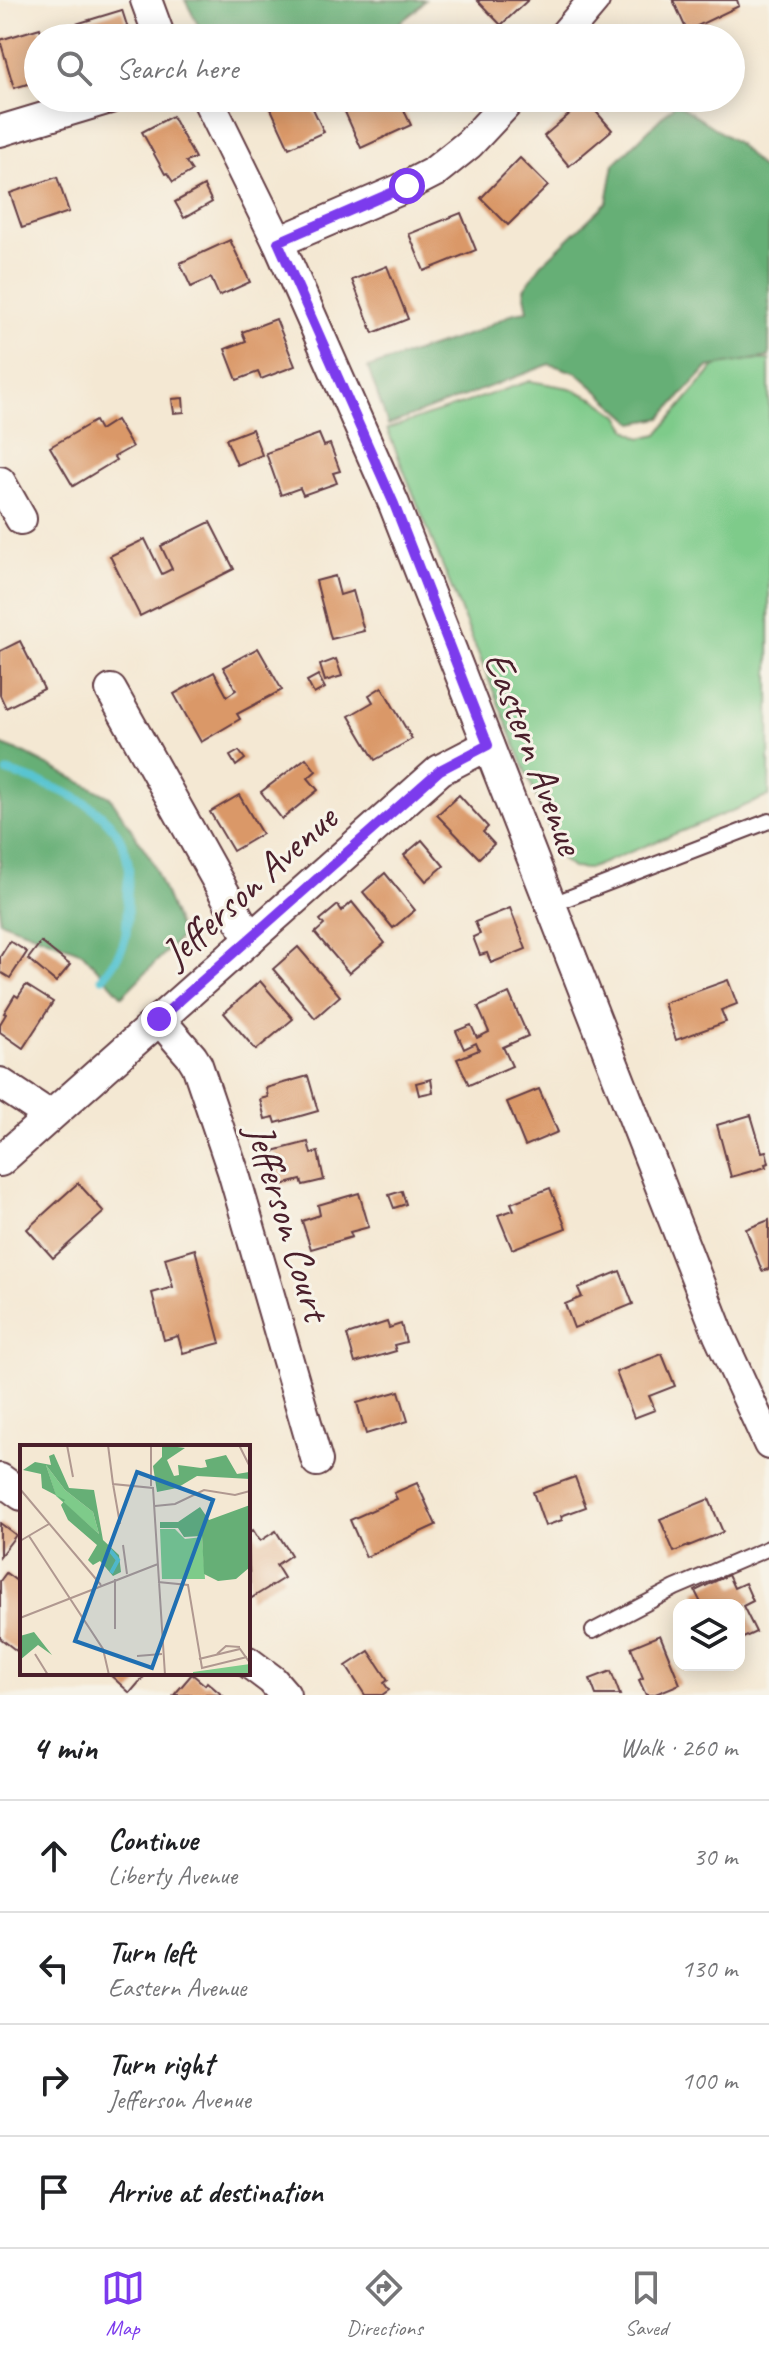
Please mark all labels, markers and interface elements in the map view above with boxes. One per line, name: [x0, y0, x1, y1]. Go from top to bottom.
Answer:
search box: [24, 24, 745, 112]
icon: search: [52, 46, 96, 90]
text: Search here: [116, 49, 238, 87]
route start: [389, 168, 425, 204]
street label: Eastern Avenue: [473, 645, 597, 864]
street label: Jefferson Avenue: [149, 792, 350, 979]
route end: [141, 1001, 177, 1037]
street label: Jefferson Court: [234, 1116, 343, 1330]
inset map: [20, 1445, 250, 1675]
map controls: [673, 1599, 745, 1671]
button: layers: [673, 1599, 745, 1671]
text: 4 min: [32, 1726, 97, 1769]
text: Walk · 260 m: [620, 1731, 737, 1764]
text: Continue: [108, 1821, 198, 1859]
icon: ahead: [32, 1834, 76, 1878]
text: 30 m: [693, 1840, 737, 1873]
text: Liberty Avenue: [108, 1859, 237, 1892]
text: Turn left: [108, 1933, 195, 1971]
icon: left: [32, 1946, 76, 1990]
text: 130 m: [681, 1952, 737, 1985]
text: Eastern Avenue: [108, 1971, 246, 2004]
text: Turn right: [108, 2045, 213, 2083]
icon: right: [32, 2058, 76, 2102]
text: 100 m: [681, 2064, 737, 2097]
text: Jefferson Avenue: [108, 2083, 251, 2116]
icon: arrive: [32, 2170, 76, 2214]
text: Arrive at destination: [108, 2173, 323, 2211]
tab: Map: [101, 2266, 145, 2342]
tab: Directions: [346, 2266, 423, 2342]
tab: Saved: [624, 2266, 668, 2342]

